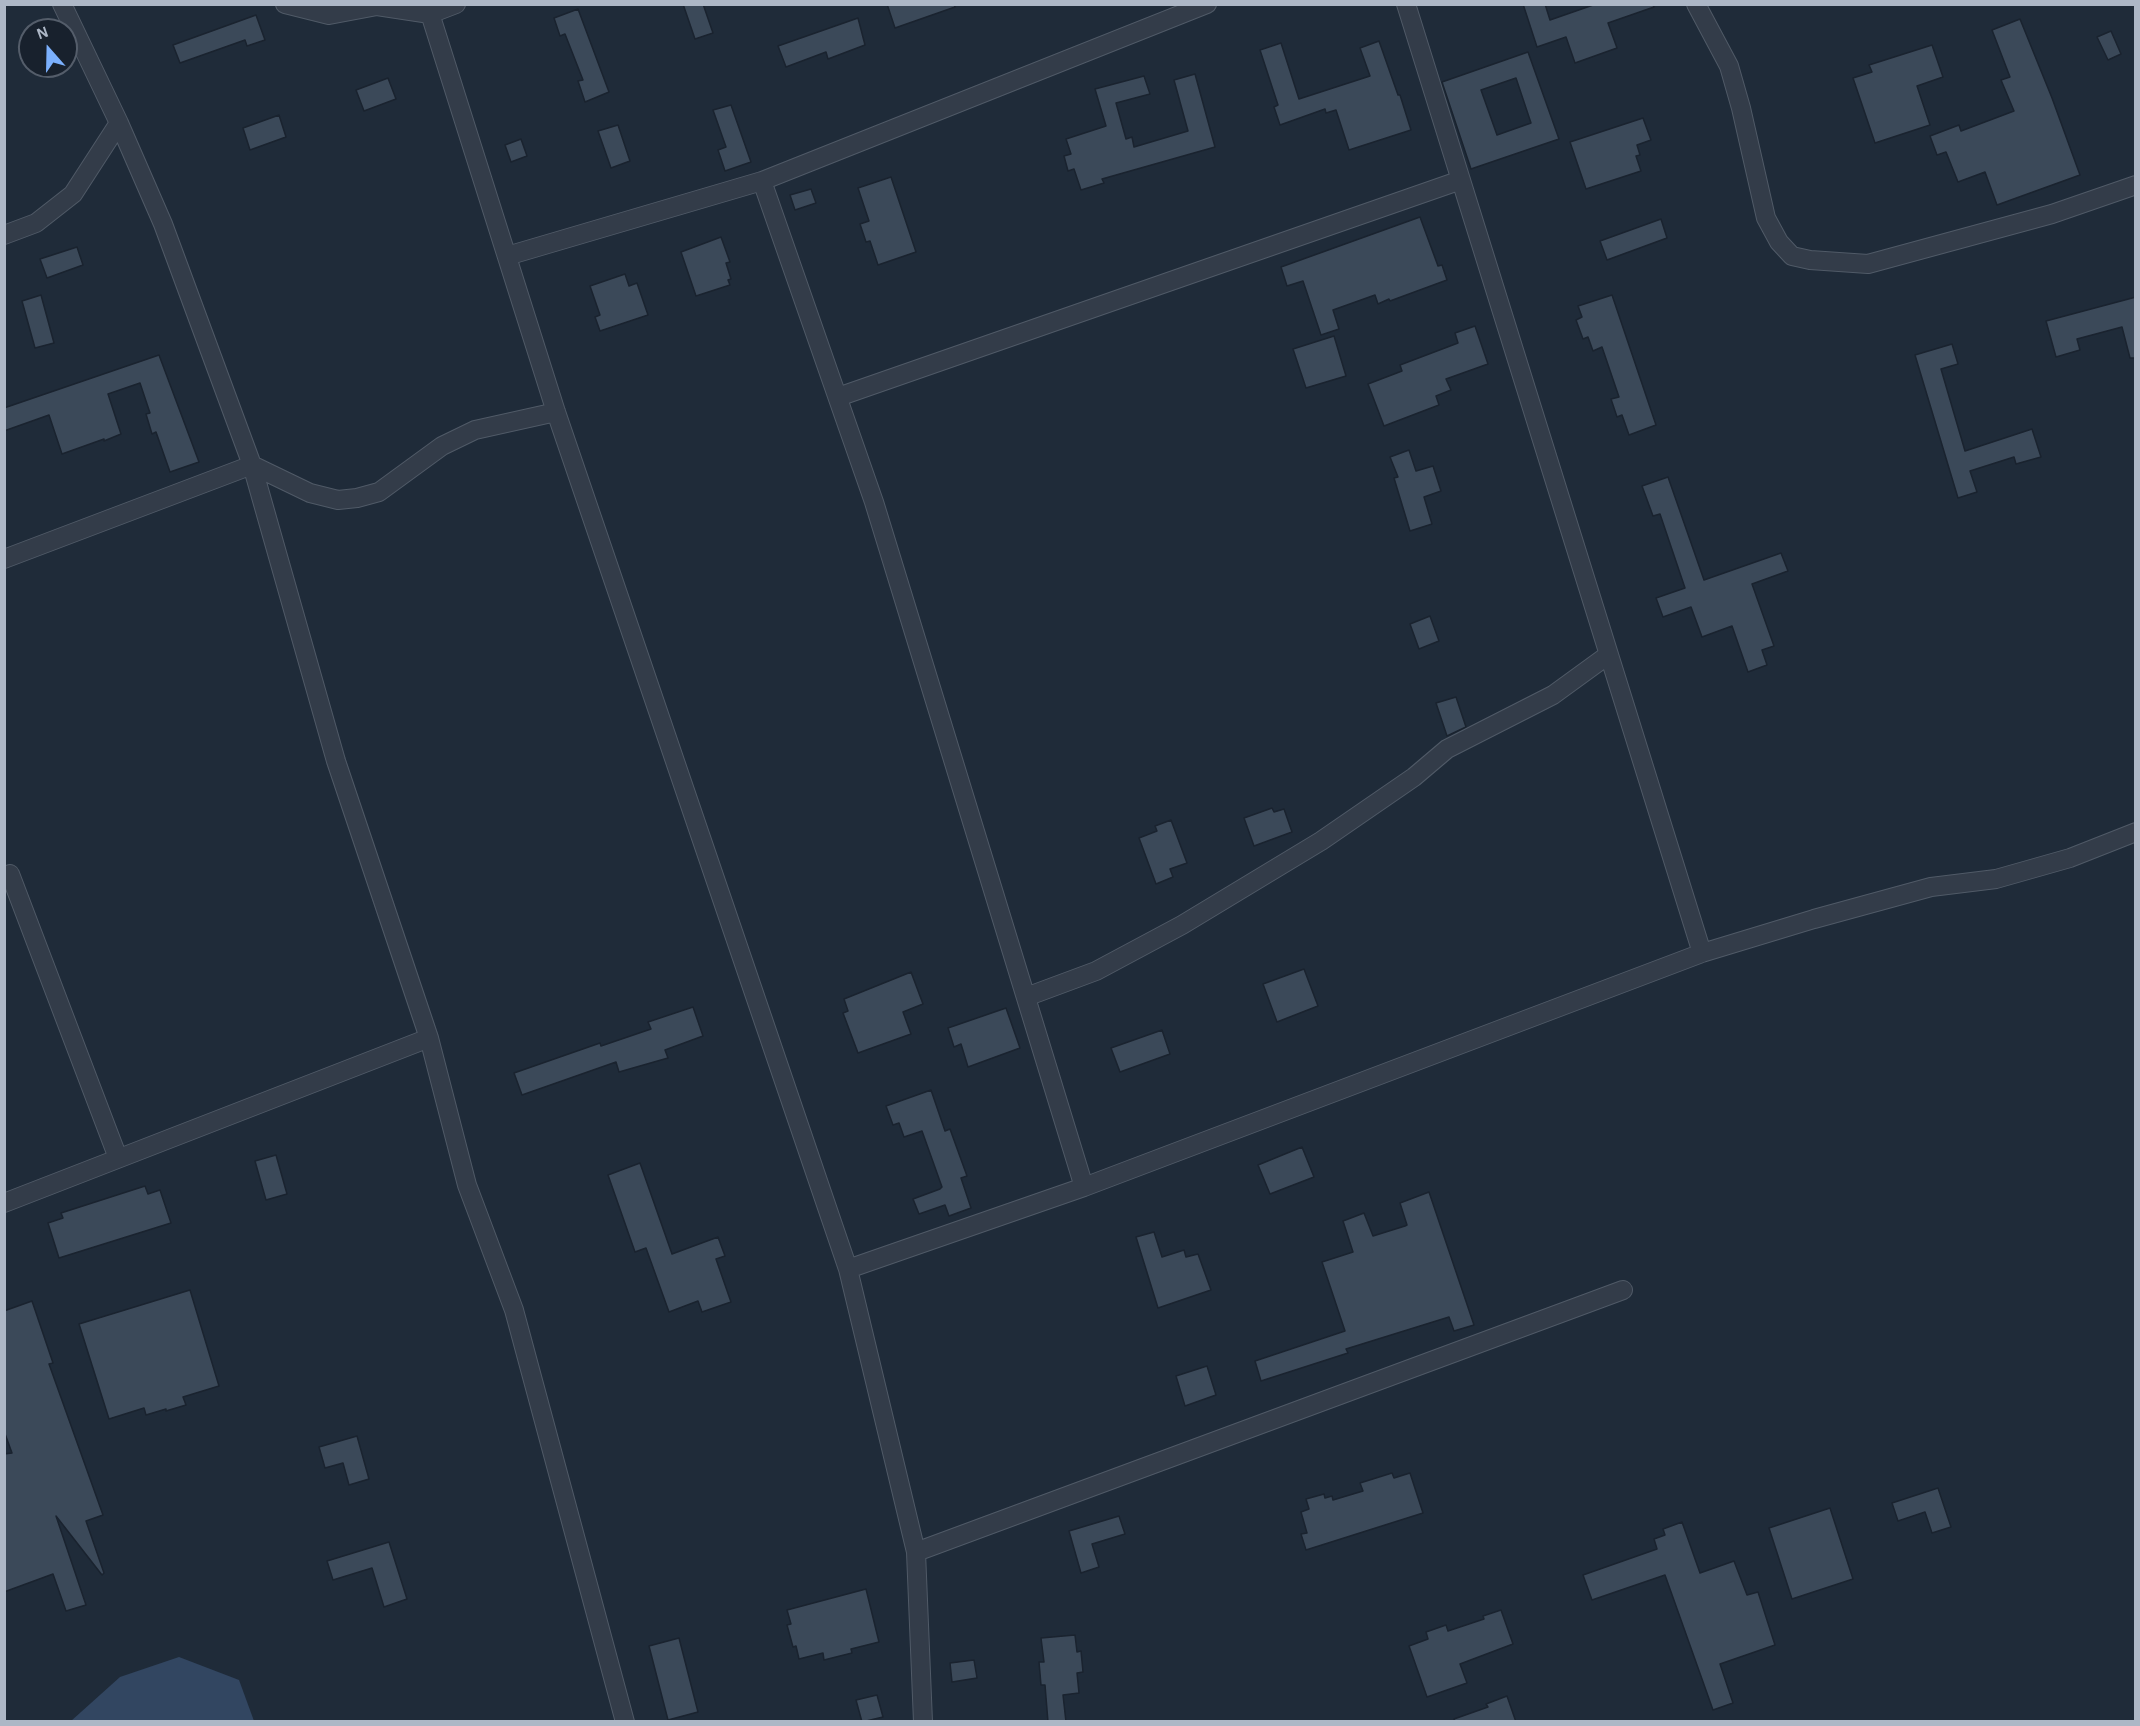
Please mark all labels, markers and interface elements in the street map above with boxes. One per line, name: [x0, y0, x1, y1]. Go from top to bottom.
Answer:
north arrow: [18, 18, 78, 78]
text: N: [35, 24, 50, 42]

